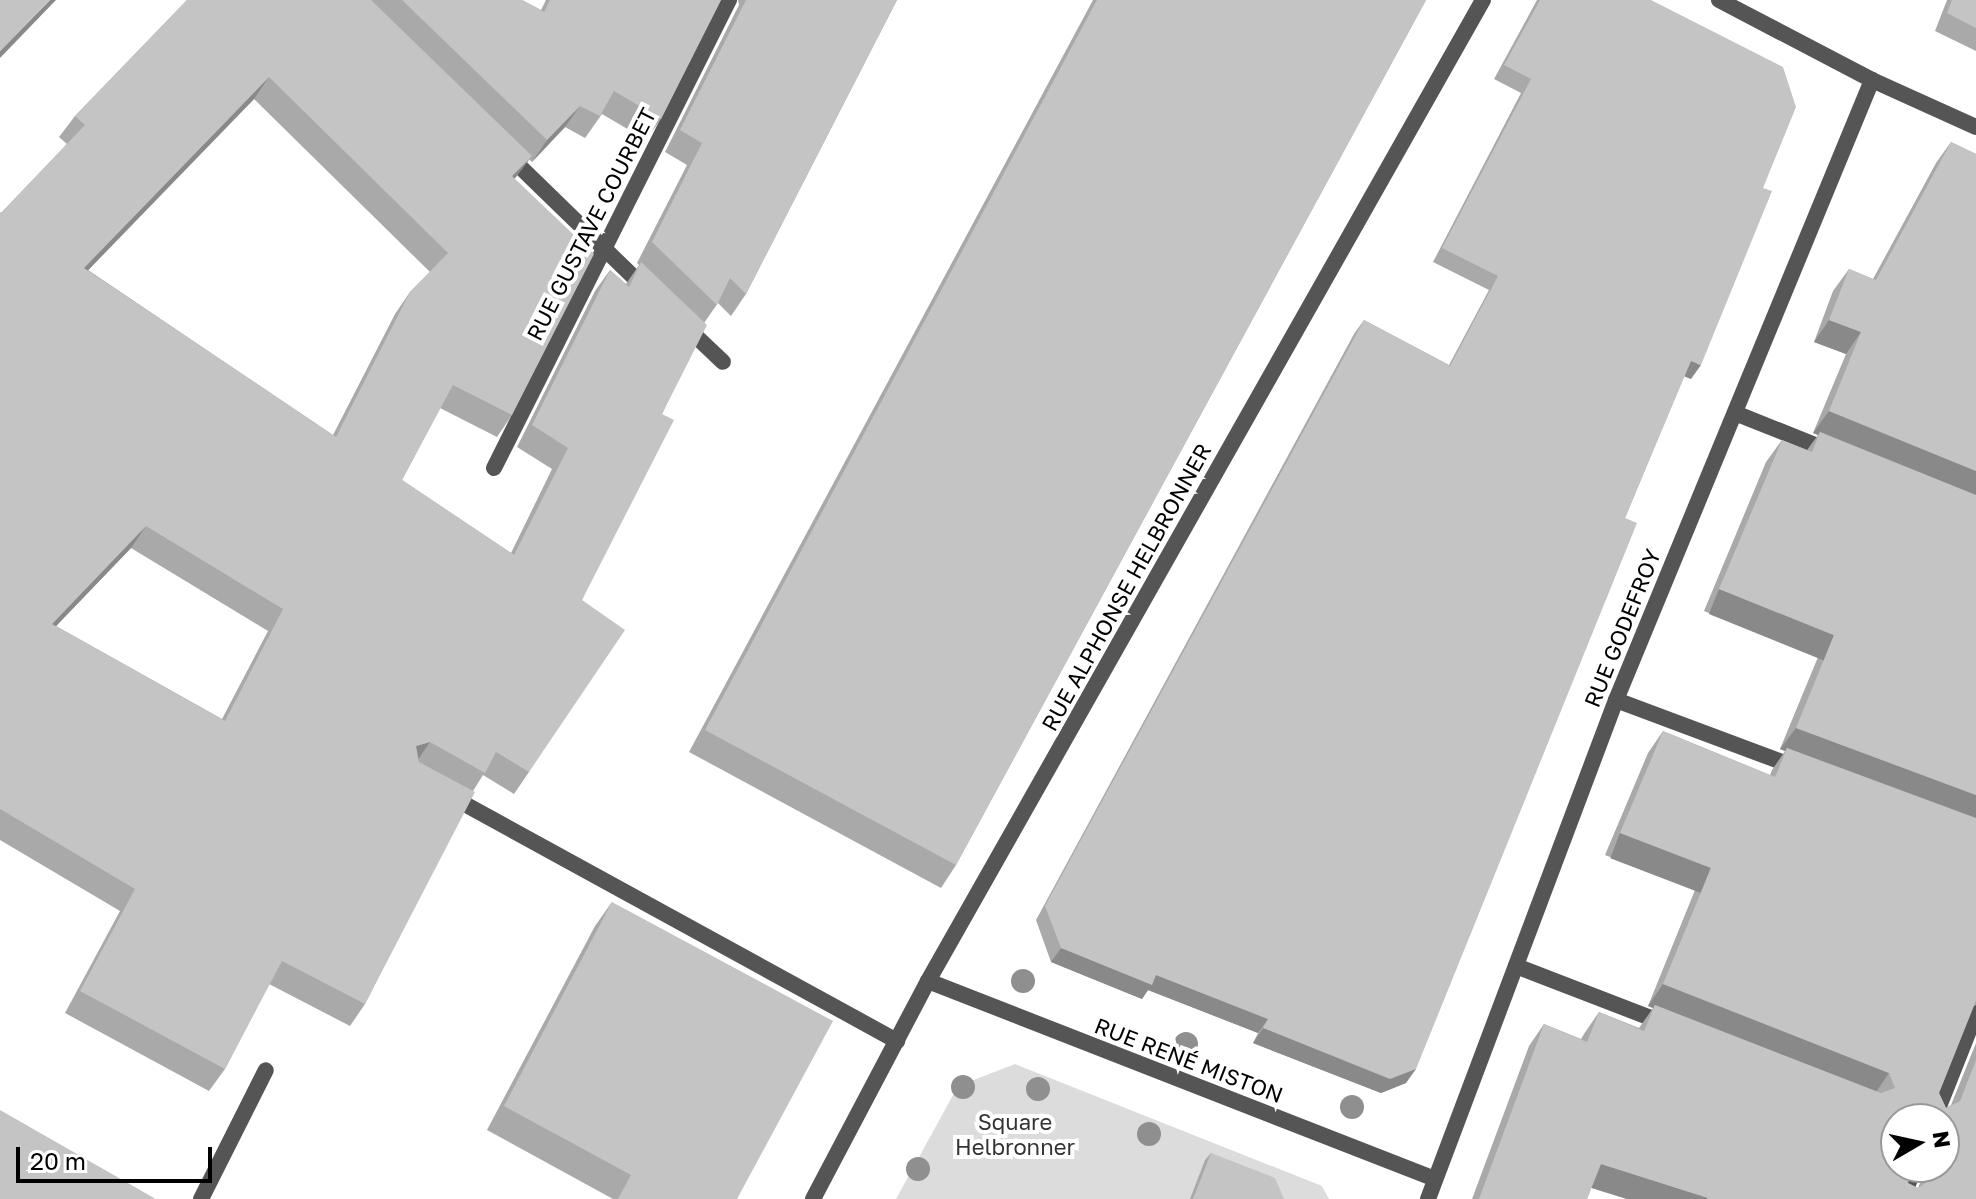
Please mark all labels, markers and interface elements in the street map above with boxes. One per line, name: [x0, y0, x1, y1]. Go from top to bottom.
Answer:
street label: RUE GUSTAVE COURBET: [521, 103, 661, 345]
street label: RUE ALPHONSE HELBRONNER: [1036, 439, 1216, 735]
street label: RUE GODEFROY: [1578, 545, 1666, 711]
street label: RUE RENÉ MISTON: [1091, 1012, 1287, 1108]
north arrow: [1880, 1103, 1960, 1183]
park label: Square Helbronner: [955, 1108, 1075, 1160]
text: N: [1928, 1129, 1957, 1150]
scale bar: [20, 1131, 216, 1181]
text: 20 m: [30, 1146, 86, 1175]

